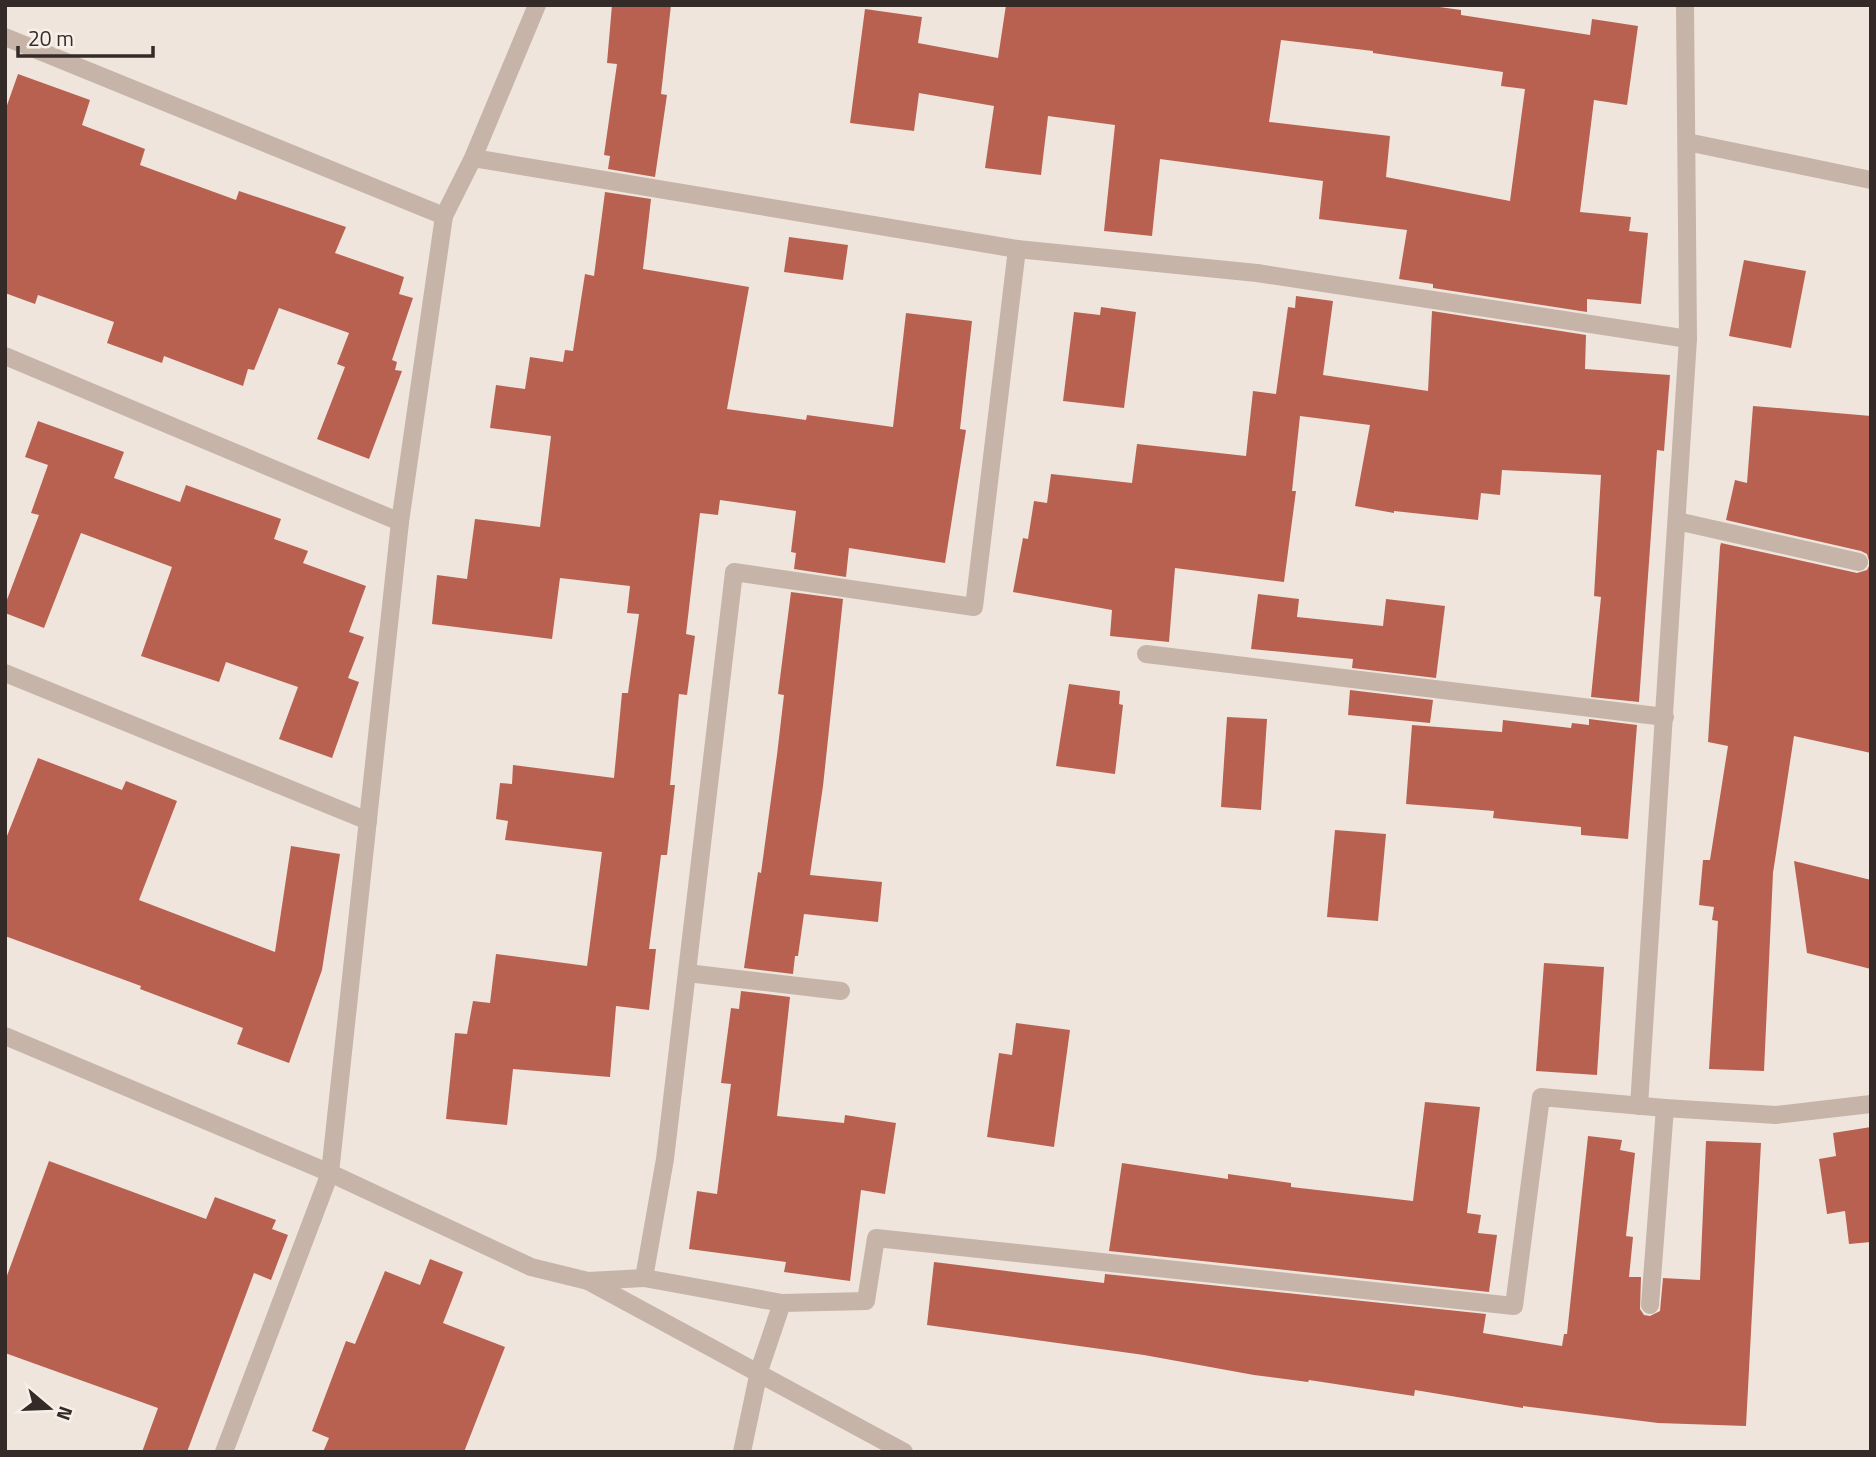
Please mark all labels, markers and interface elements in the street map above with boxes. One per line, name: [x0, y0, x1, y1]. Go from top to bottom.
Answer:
scale bar: [18, 14, 152, 58]
text: 20 m: [28, 22, 74, 54]
north arrow: [14, 1373, 84, 1443]
text: N: [50, 1403, 81, 1425]

